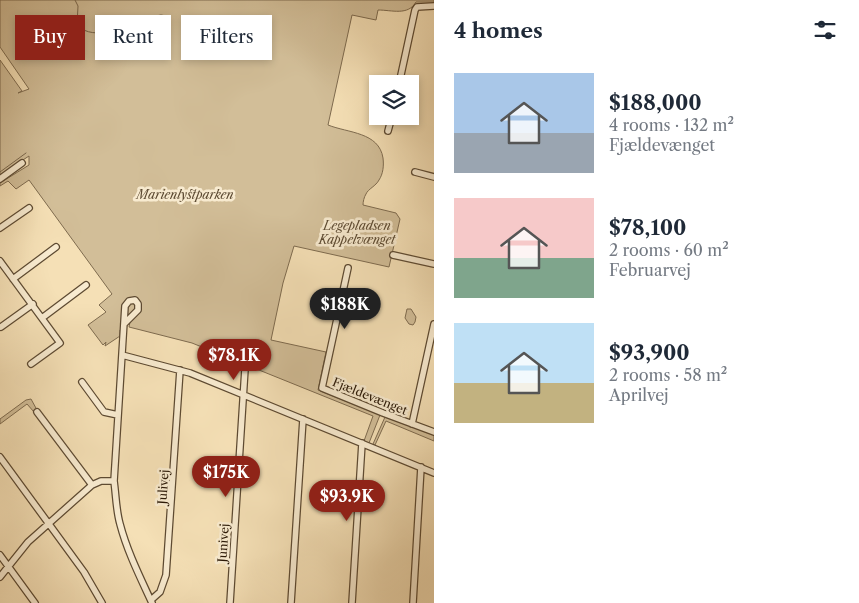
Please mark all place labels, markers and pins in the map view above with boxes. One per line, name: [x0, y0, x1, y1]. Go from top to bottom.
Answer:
pin: $188K: [310, 288, 380, 330]
pin: $78.1K: [193, 338, 275, 381]
pin: $175K: [191, 456, 261, 498]
pin: $93.9K: [306, 480, 388, 522]

